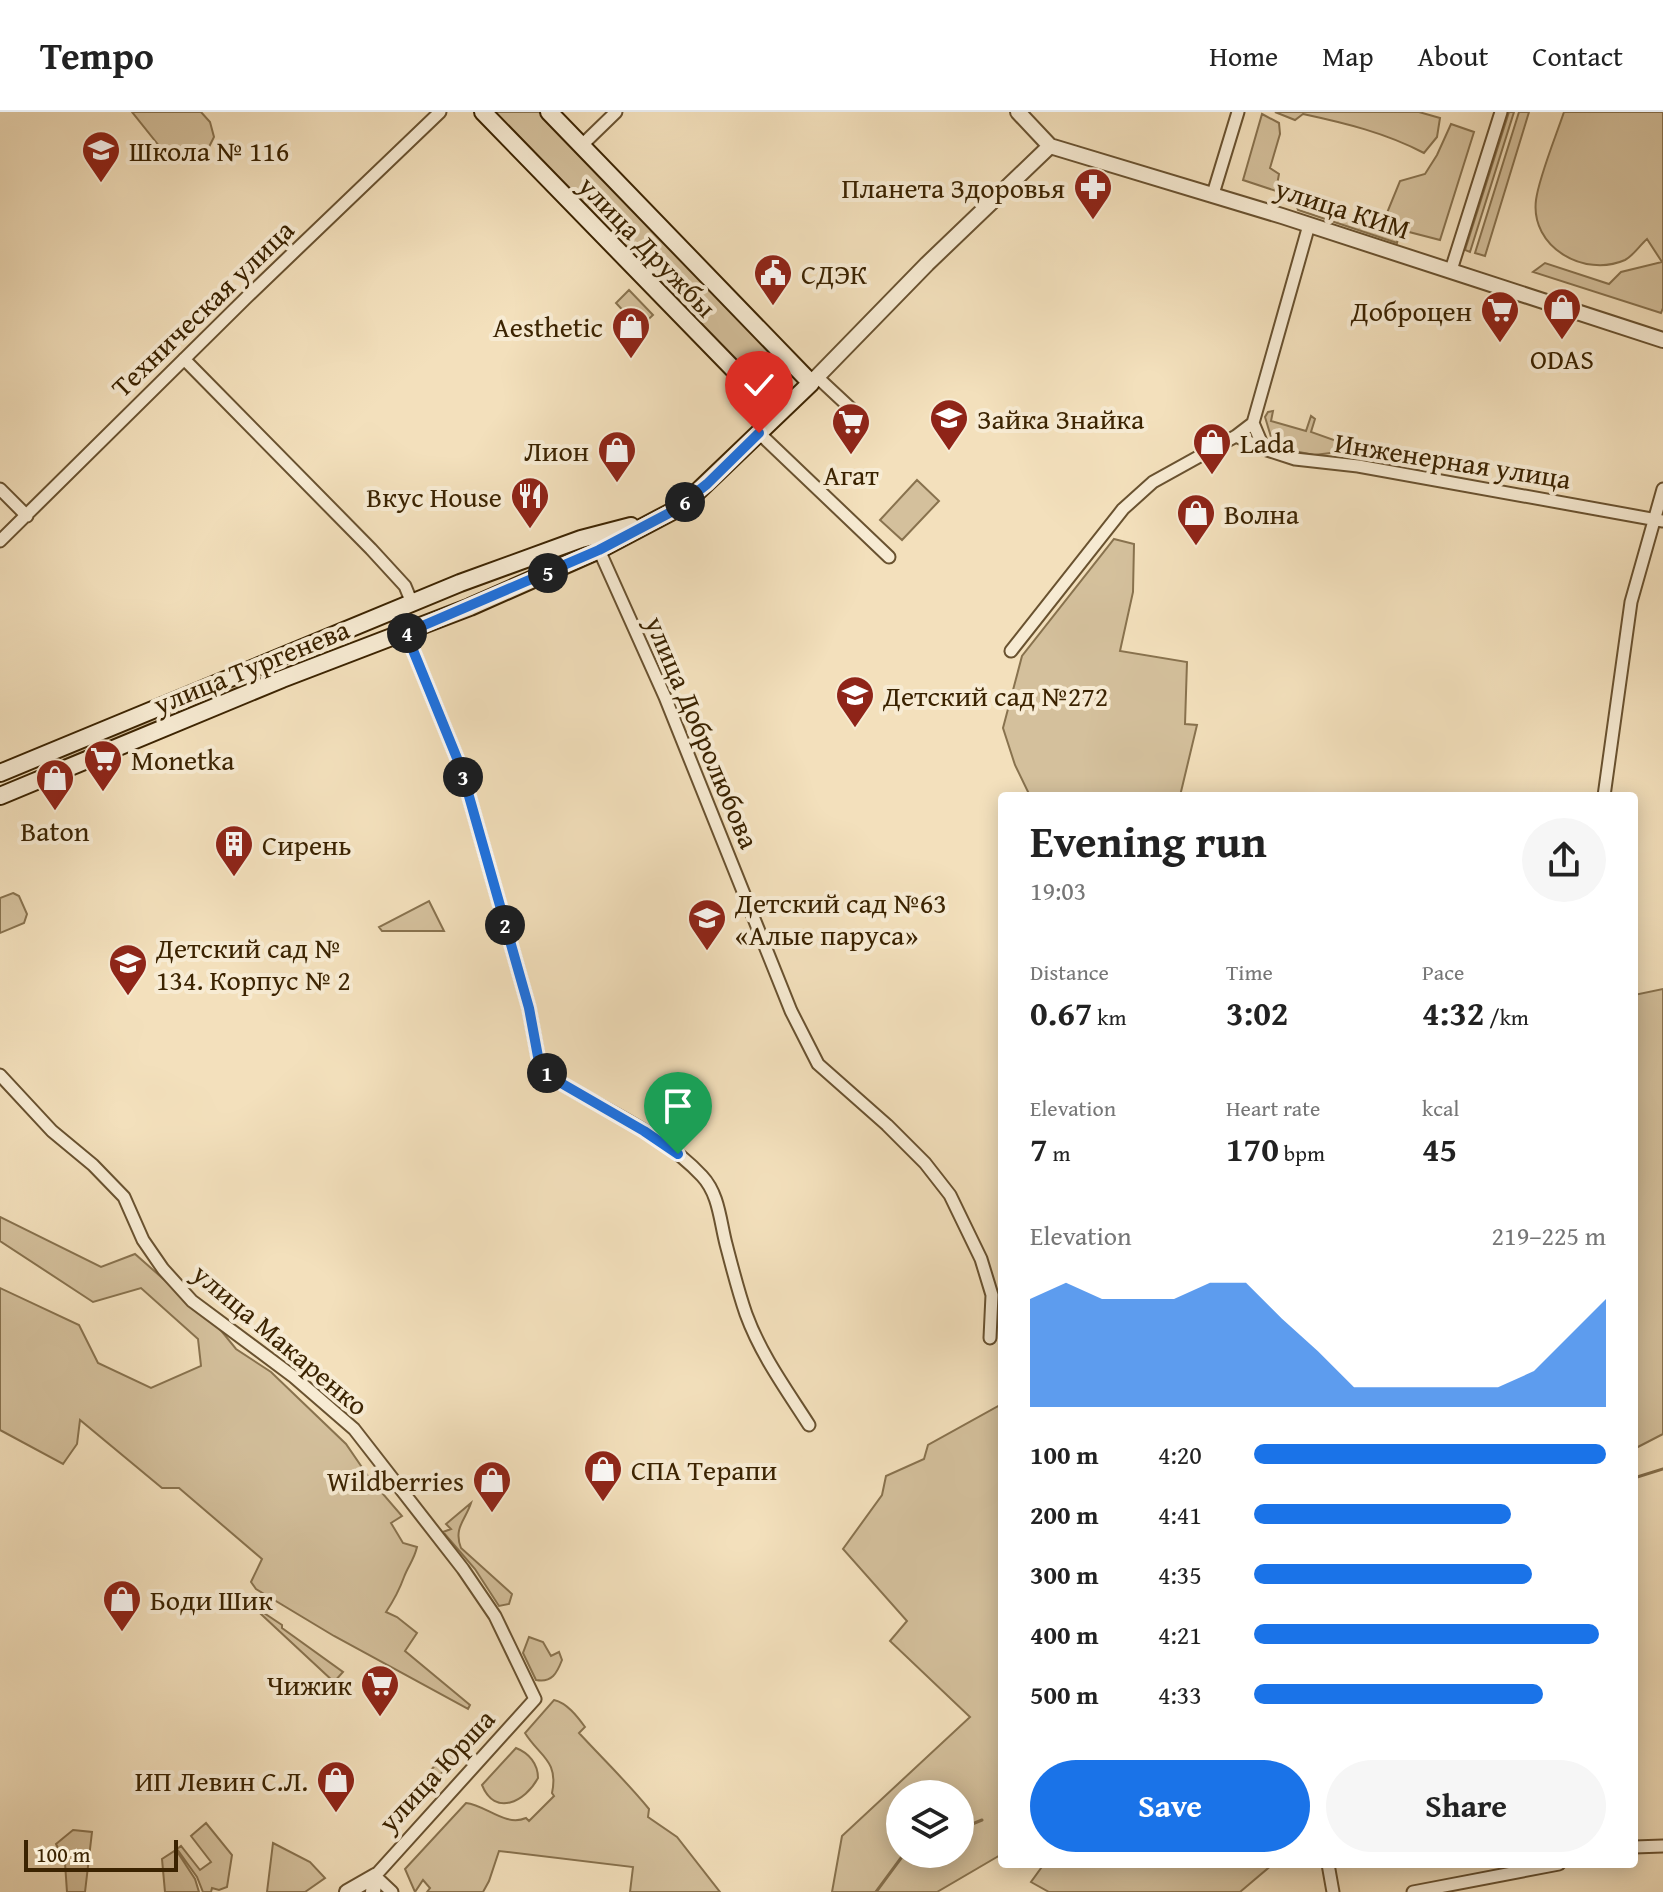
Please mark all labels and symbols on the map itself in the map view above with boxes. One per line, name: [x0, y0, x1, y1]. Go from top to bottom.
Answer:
school or university icon: Школа № 116: [80, 129, 122, 184]
place label: Школа № 116: [129, 130, 289, 171]
street label: улица Дружбы: [569, 165, 726, 326]
pharmacy icon: Планета Здоровья: [1072, 166, 1114, 221]
place label: Планета Здоровья: [841, 167, 1065, 208]
street label: улица КИМ: [1269, 167, 1416, 249]
street label: Техническая улица: [101, 209, 303, 406]
public building icon: СДЭК: [752, 252, 794, 307]
place label: СДЭК: [801, 253, 867, 294]
shop icon: ODAS: [1541, 286, 1583, 341]
supermarket icon: Доброцен: [1479, 289, 1521, 344]
place label: Доброцен: [1350, 290, 1472, 331]
shop icon: Aesthetic: [610, 305, 652, 360]
place label: Aesthetic: [493, 306, 603, 347]
place label: ODAS: [1530, 338, 1594, 379]
pin: [725, 351, 793, 433]
school or university icon: Зайка Знайка: [928, 397, 970, 452]
place label: Зайка Знайка: [977, 398, 1145, 439]
supermarket icon: Агат: [830, 401, 872, 456]
shop icon: Lada: [1191, 421, 1233, 476]
street label: Инженерная улица: [1332, 421, 1575, 499]
place label: Lada: [1240, 422, 1296, 463]
shop icon: Лион: [596, 429, 638, 484]
place label: Лион: [524, 430, 589, 471]
place label: Агат: [823, 454, 879, 495]
restaurant icon: Вкус House: [509, 475, 551, 530]
place label: Вкус House: [366, 476, 502, 517]
pin: 6: [665, 482, 705, 522]
shop icon: Волна: [1175, 492, 1217, 547]
place label: Волна: [1224, 493, 1300, 534]
pin: 5: [528, 553, 568, 593]
street label: улица Тургенева: [146, 608, 356, 724]
street label: улица Добролюбова: [635, 608, 771, 855]
pin: 4: [387, 613, 427, 653]
school or university icon: Детский сад №272: [834, 674, 876, 729]
place label: Детский сад №272: [882, 675, 1108, 716]
supermarket icon: Monetka: [82, 738, 124, 793]
place label: Monetka: [131, 739, 235, 780]
shop icon: Baton: [34, 757, 76, 812]
pin: 3: [443, 757, 483, 797]
place label: Baton: [20, 810, 90, 851]
building icon: Сирень: [213, 823, 255, 878]
place label: Сирень: [262, 824, 352, 865]
place label: Детский сад №63 «Алые паруса»: [734, 882, 947, 955]
school or university icon: Детский сад №63 «Алые паруса»: [686, 897, 728, 952]
pin: 2: [485, 905, 525, 945]
place label: Детский сад № 134. Корпус № 2: [155, 927, 351, 1000]
school or university icon: Детский сад № 134. Корпус № 2: [107, 942, 149, 997]
pin: 1: [527, 1053, 567, 1093]
pin: [644, 1072, 712, 1154]
street label: улица Макаренко: [183, 1252, 378, 1425]
shop icon: СПА Терапи: [582, 1448, 624, 1503]
place label: СПА Терапи: [631, 1449, 777, 1490]
shop icon: Wildberries: [471, 1459, 513, 1514]
place label: Wildberries: [327, 1460, 464, 1501]
shop icon: Боди Шик: [101, 1578, 143, 1633]
place label: Боди Шик: [150, 1579, 273, 1620]
supermarket icon: Чижик: [359, 1663, 401, 1718]
place label: Чижик: [266, 1664, 352, 1705]
street label: улица Юрша: [367, 1699, 504, 1842]
shop icon: ИП Левин С.Л.: [315, 1759, 357, 1814]
place label: ИП Левин С.Л.: [135, 1760, 308, 1801]
scale bar: [24, 1836, 178, 1872]

